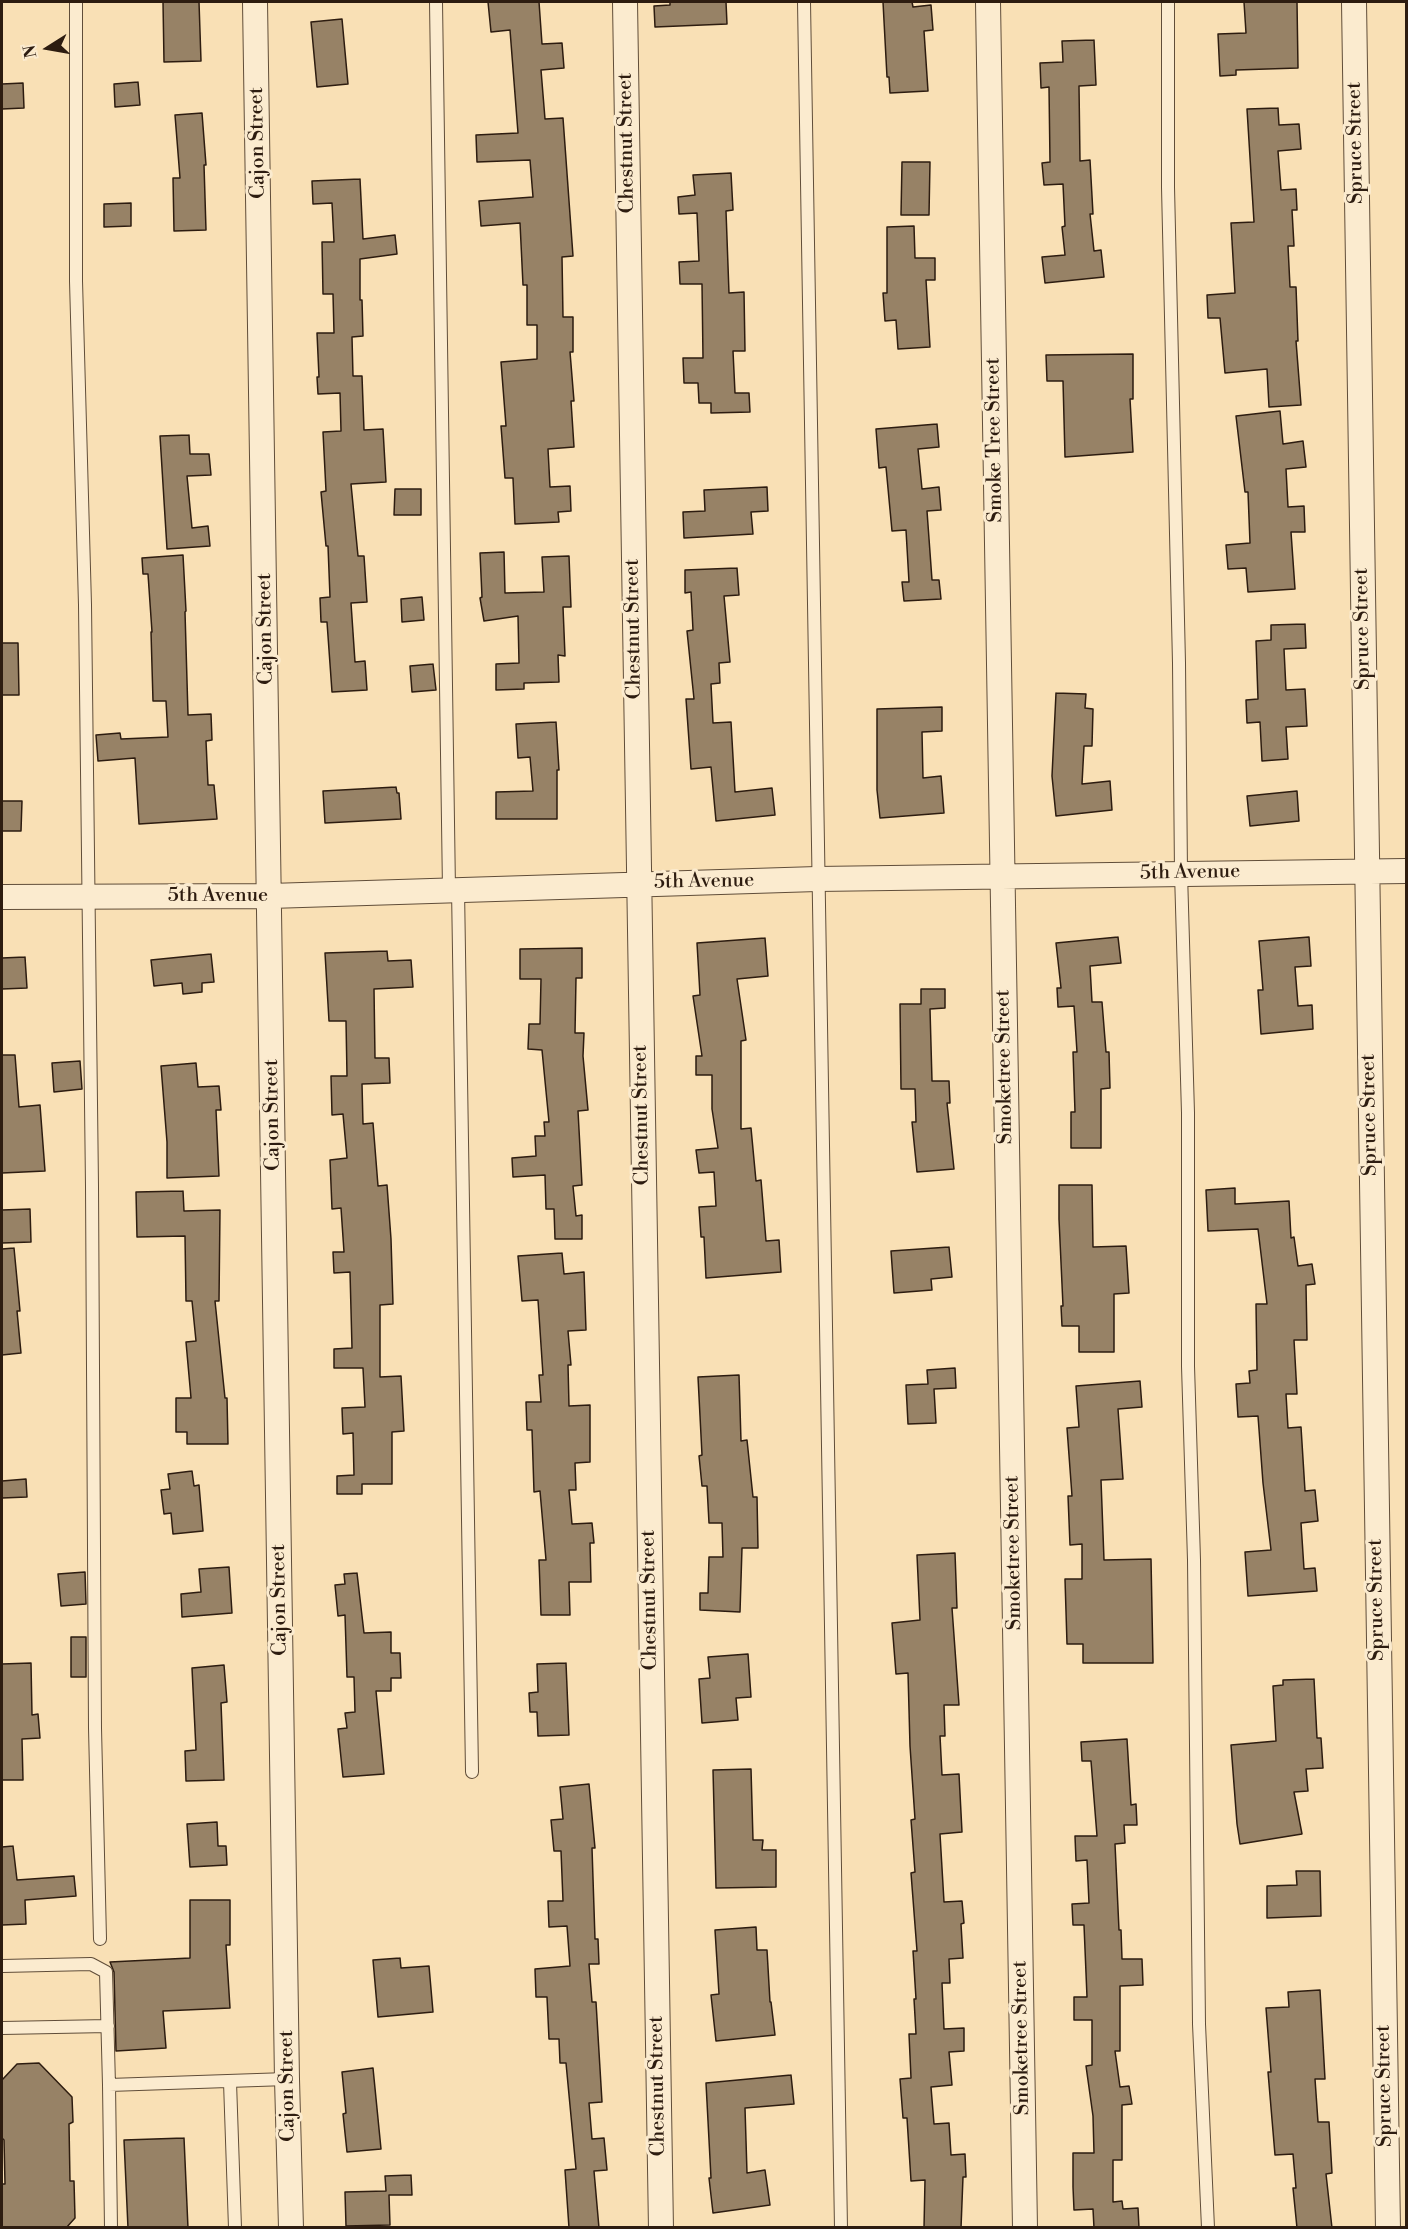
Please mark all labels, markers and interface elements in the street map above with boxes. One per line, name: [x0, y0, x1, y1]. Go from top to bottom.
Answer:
north arrow: [18, 18, 78, 78]
text: N: [19, 43, 41, 60]
street label: Chestnut Street: [614, 73, 640, 213]
street label: Spruce Street: [1343, 82, 1369, 204]
street label: Cajon Street: [245, 87, 271, 199]
street label: Smoke Tree Street: [982, 357, 1008, 523]
street label: Chestnut Street: [621, 559, 647, 699]
street label: Spruce Street: [1350, 568, 1376, 690]
street label: Cajon Street: [253, 573, 279, 685]
street label: 5th Avenue: [1140, 860, 1240, 886]
street label: 5th Avenue: [654, 869, 754, 895]
street label: 5th Avenue: [168, 884, 268, 908]
street label: Smoketree Street: [992, 989, 1018, 1145]
street label: Chestnut Street: [629, 1045, 655, 1185]
street label: Spruce Street: [1357, 1054, 1383, 1176]
street label: Cajon Street: [260, 1059, 286, 1171]
street label: Smoketree Street: [1001, 1475, 1027, 1631]
street label: Chestnut Street: [637, 1530, 663, 1670]
street label: Spruce Street: [1364, 1539, 1390, 1661]
street label: Cajon Street: [267, 1544, 293, 1656]
street label: Smoketree Street: [1009, 1960, 1035, 2116]
street label: Chestnut Street: [645, 2016, 671, 2156]
street label: Spruce Street: [1372, 2025, 1398, 2147]
street label: Cajon Street: [275, 2030, 301, 2142]

